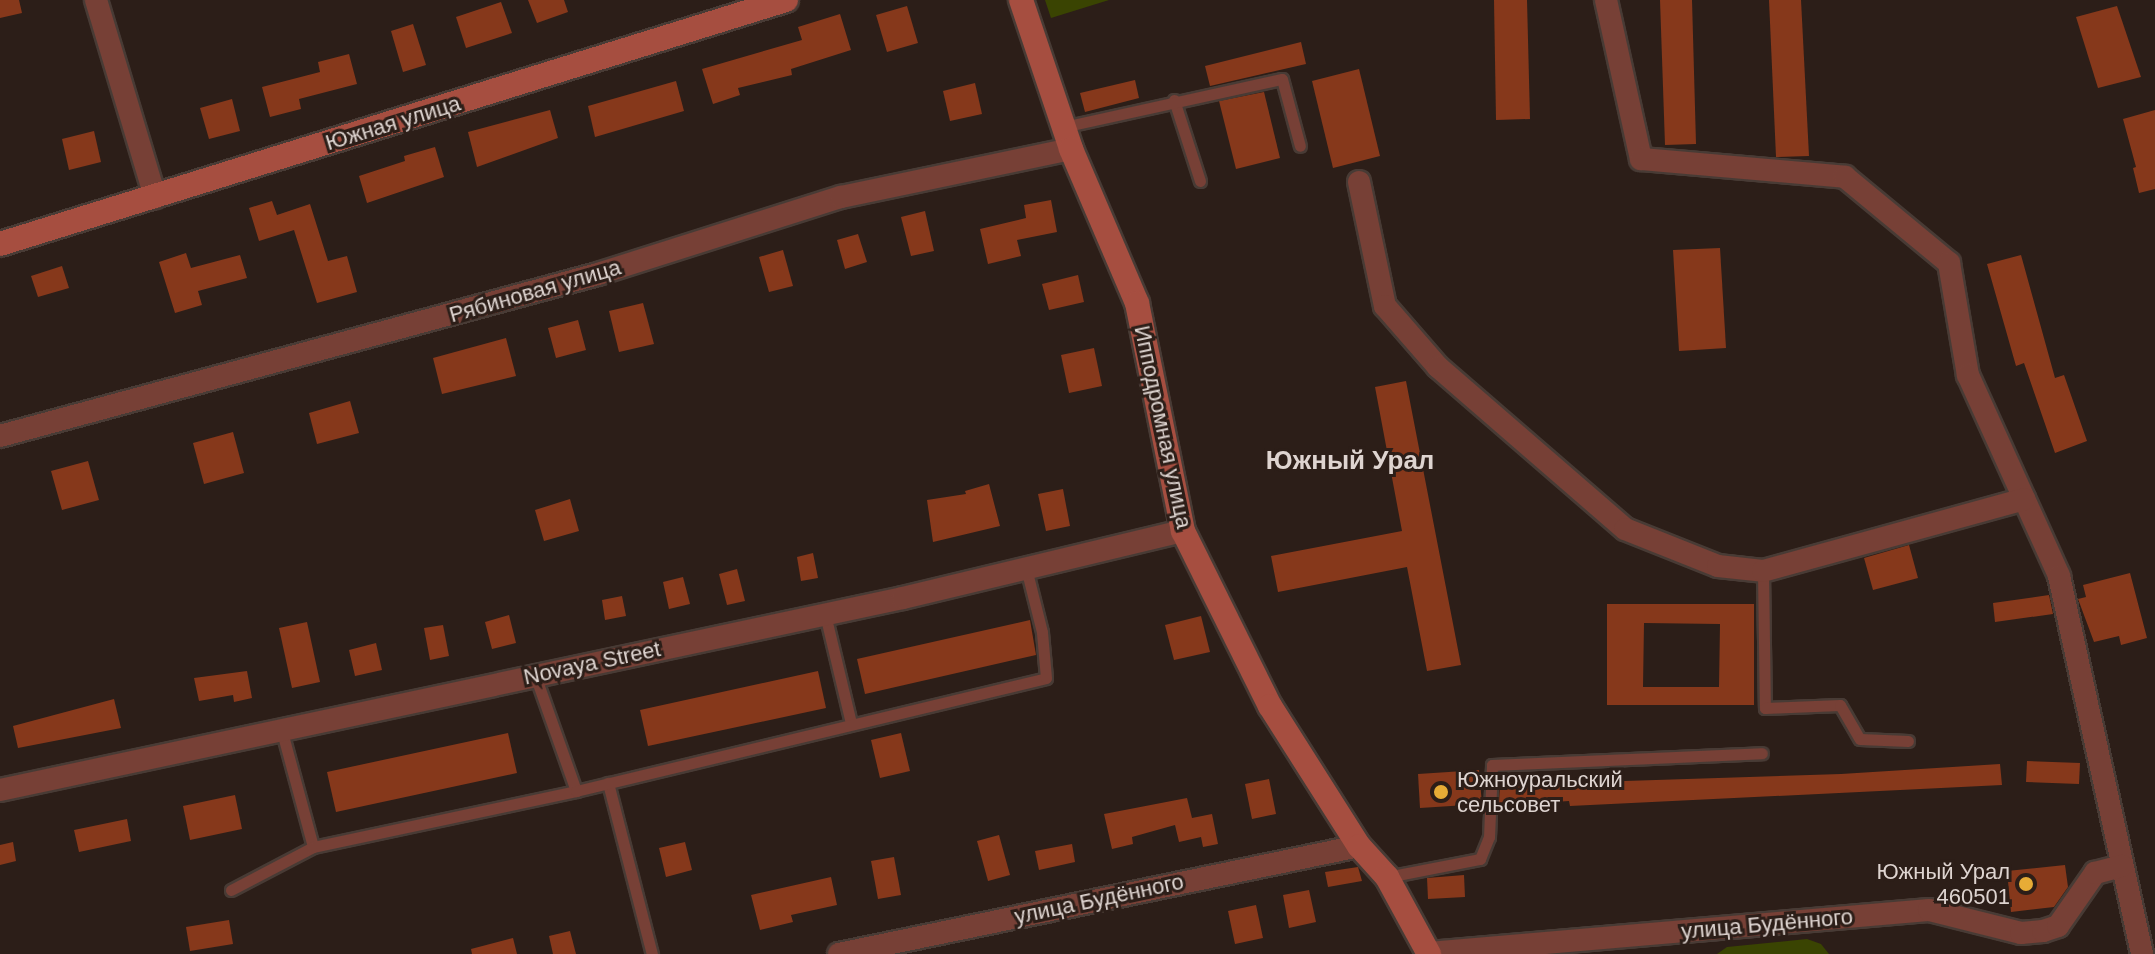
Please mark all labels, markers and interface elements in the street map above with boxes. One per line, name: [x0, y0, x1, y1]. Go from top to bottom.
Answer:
street label: Южная улица: [322, 90, 464, 156]
street label: Рябиновая улица: [446, 254, 624, 328]
street label: Ипподромная улица: [1129, 323, 1197, 531]
district label: Южный Урал: [1266, 445, 1434, 477]
street label: Novaya Street: [521, 636, 663, 690]
place label: Южноуральский сельсовет: [1457, 766, 1623, 818]
marker: Южноуральский сельсовет: [1432, 783, 1450, 801]
place label: Южный Урал 460501: [1876, 858, 2010, 910]
street label: улица Будённого: [1012, 868, 1186, 930]
marker: Южный Урал 460501: [2017, 875, 2035, 893]
street label: улица Будённого: [1680, 903, 1854, 945]

